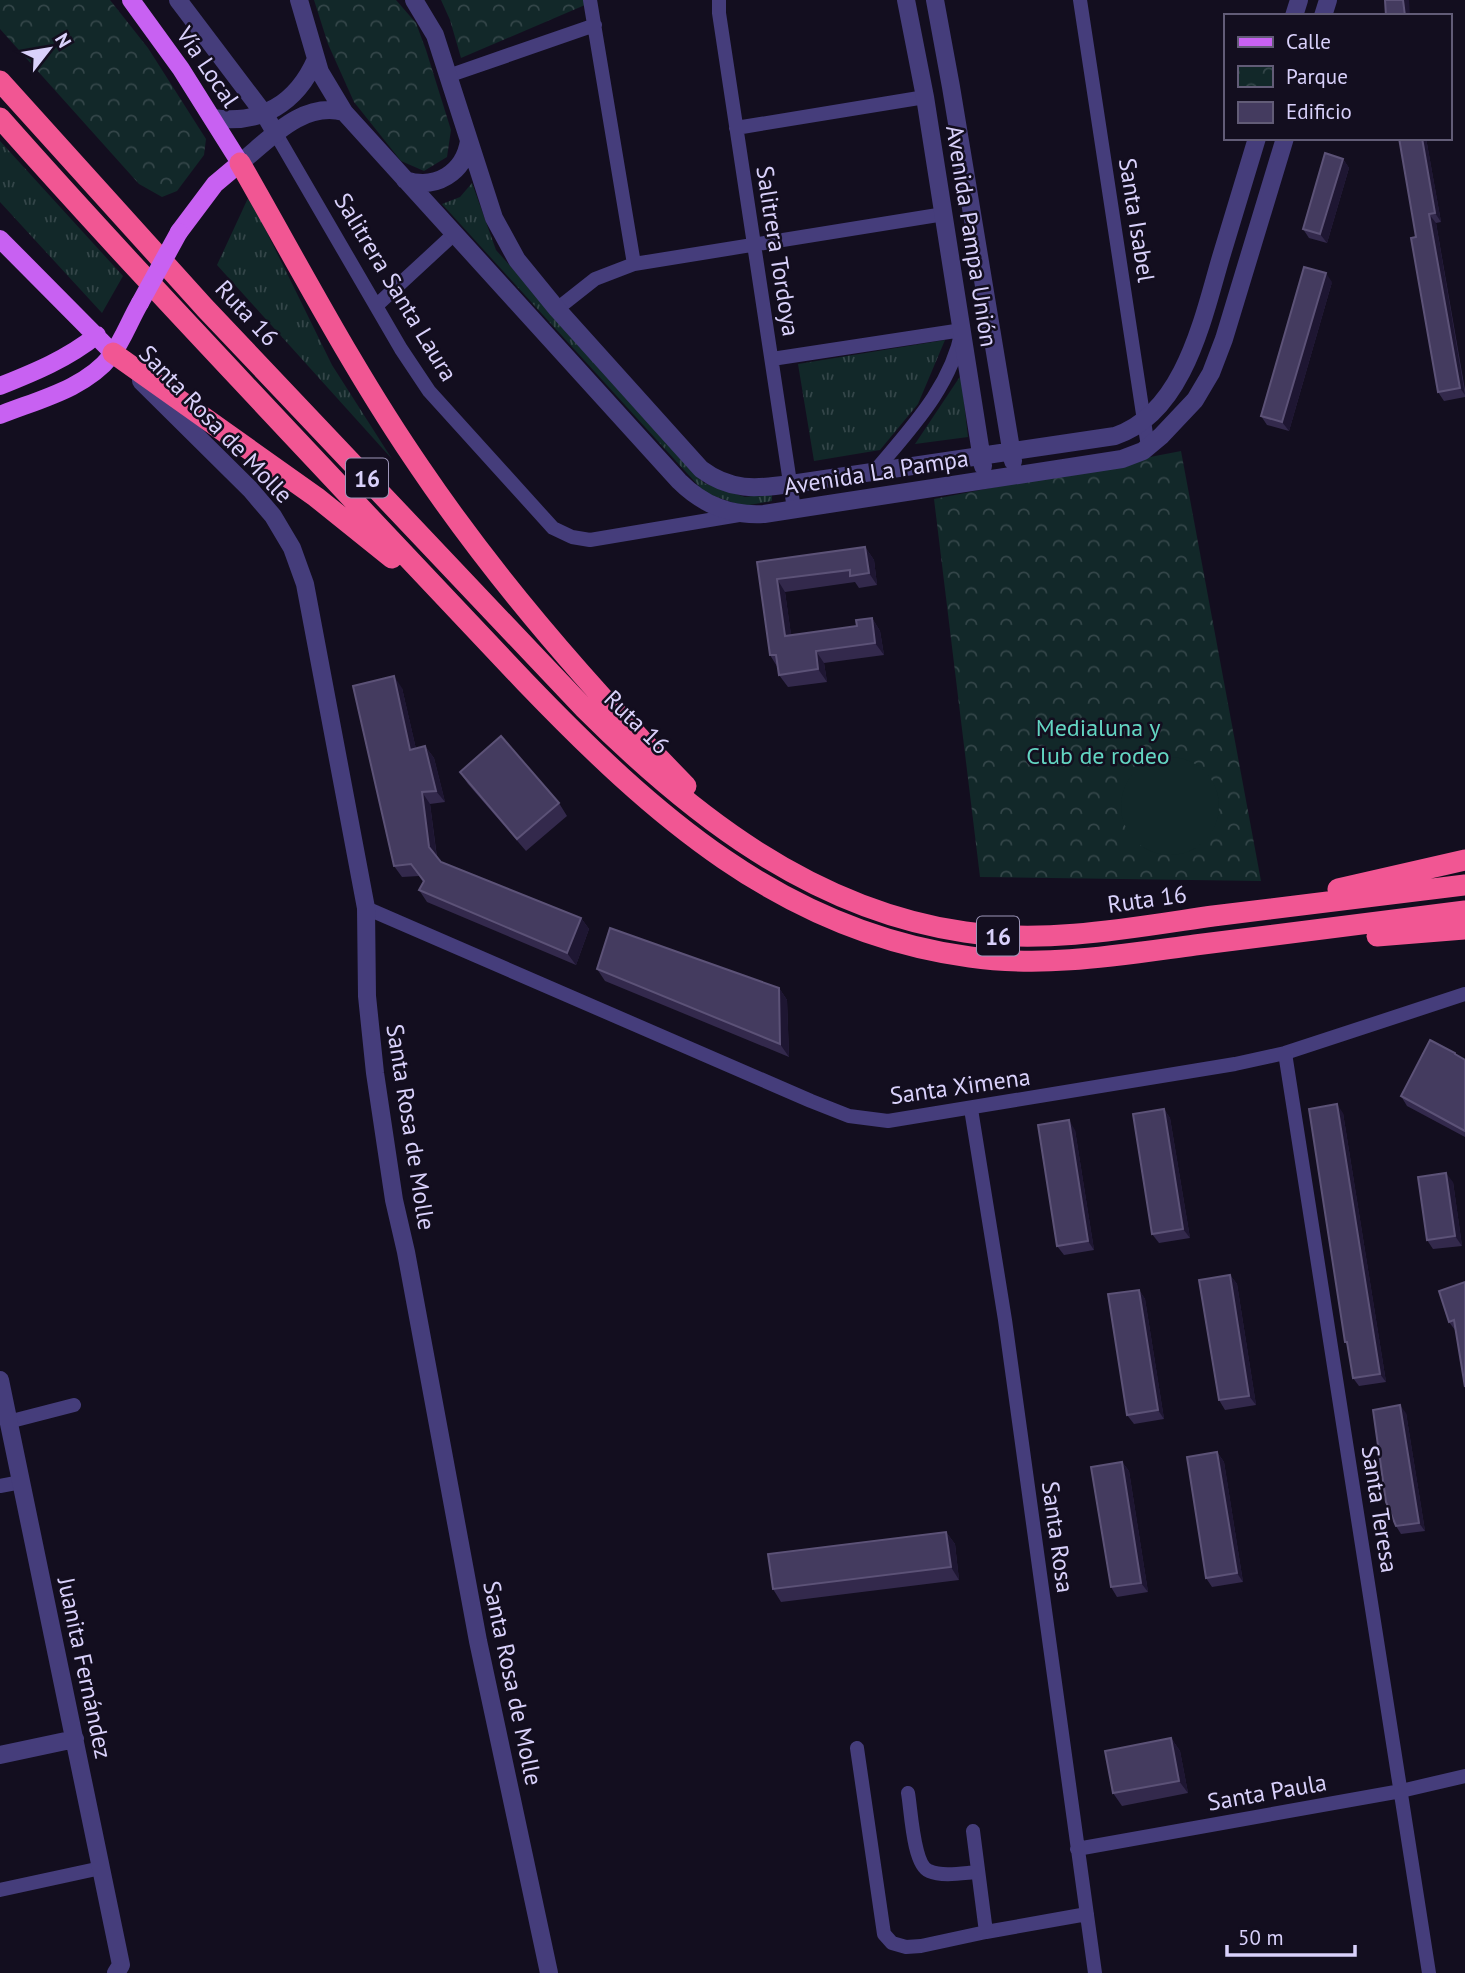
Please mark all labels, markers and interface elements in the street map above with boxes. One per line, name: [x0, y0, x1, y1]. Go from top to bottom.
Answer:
north arrow: [14, 14, 84, 84]
legend: [1224, 14, 1451, 140]
street label: Vía Local: [169, 20, 246, 113]
text: Calle: [1286, 28, 1331, 55]
text: N: [50, 29, 77, 52]
text: Parque: [1286, 63, 1348, 90]
text: Edificio: [1286, 98, 1352, 125]
street label: Avenida Pampa Unión: [939, 123, 1005, 349]
street label: Santa Isabel: [1112, 156, 1162, 284]
street label: Salitrera Tordoya: [749, 164, 807, 338]
street label: Salitrera Santa Laura: [328, 187, 464, 387]
street label: Ruta 16: [209, 273, 285, 353]
street label: Santa Rosa de Molle: [133, 338, 299, 510]
street label: Avenida La Pampa: [781, 442, 971, 502]
road number: 16: [346, 458, 388, 498]
street label: Ruta 16: [598, 683, 676, 761]
park label: Medialuna y Club de rodeo: [1026, 712, 1170, 771]
street label: Ruta 16: [1105, 878, 1189, 920]
road number: 16: [977, 917, 1019, 956]
street label: Santa Rosa de Molle: [379, 1022, 443, 1232]
street label: Santa Ximena: [888, 1061, 1032, 1111]
street label: Santa Teresa: [1355, 1443, 1405, 1575]
street label: Santa Rosa: [1035, 1479, 1081, 1595]
street label: Juanita Fernández: [50, 1574, 119, 1761]
street label: Santa Rosa de Molle: [476, 1578, 550, 1788]
street label: Santa Paula: [1205, 1766, 1329, 1818]
scale bar: [1227, 1913, 1355, 1957]
text: 50 m: [1238, 1924, 1284, 1951]

